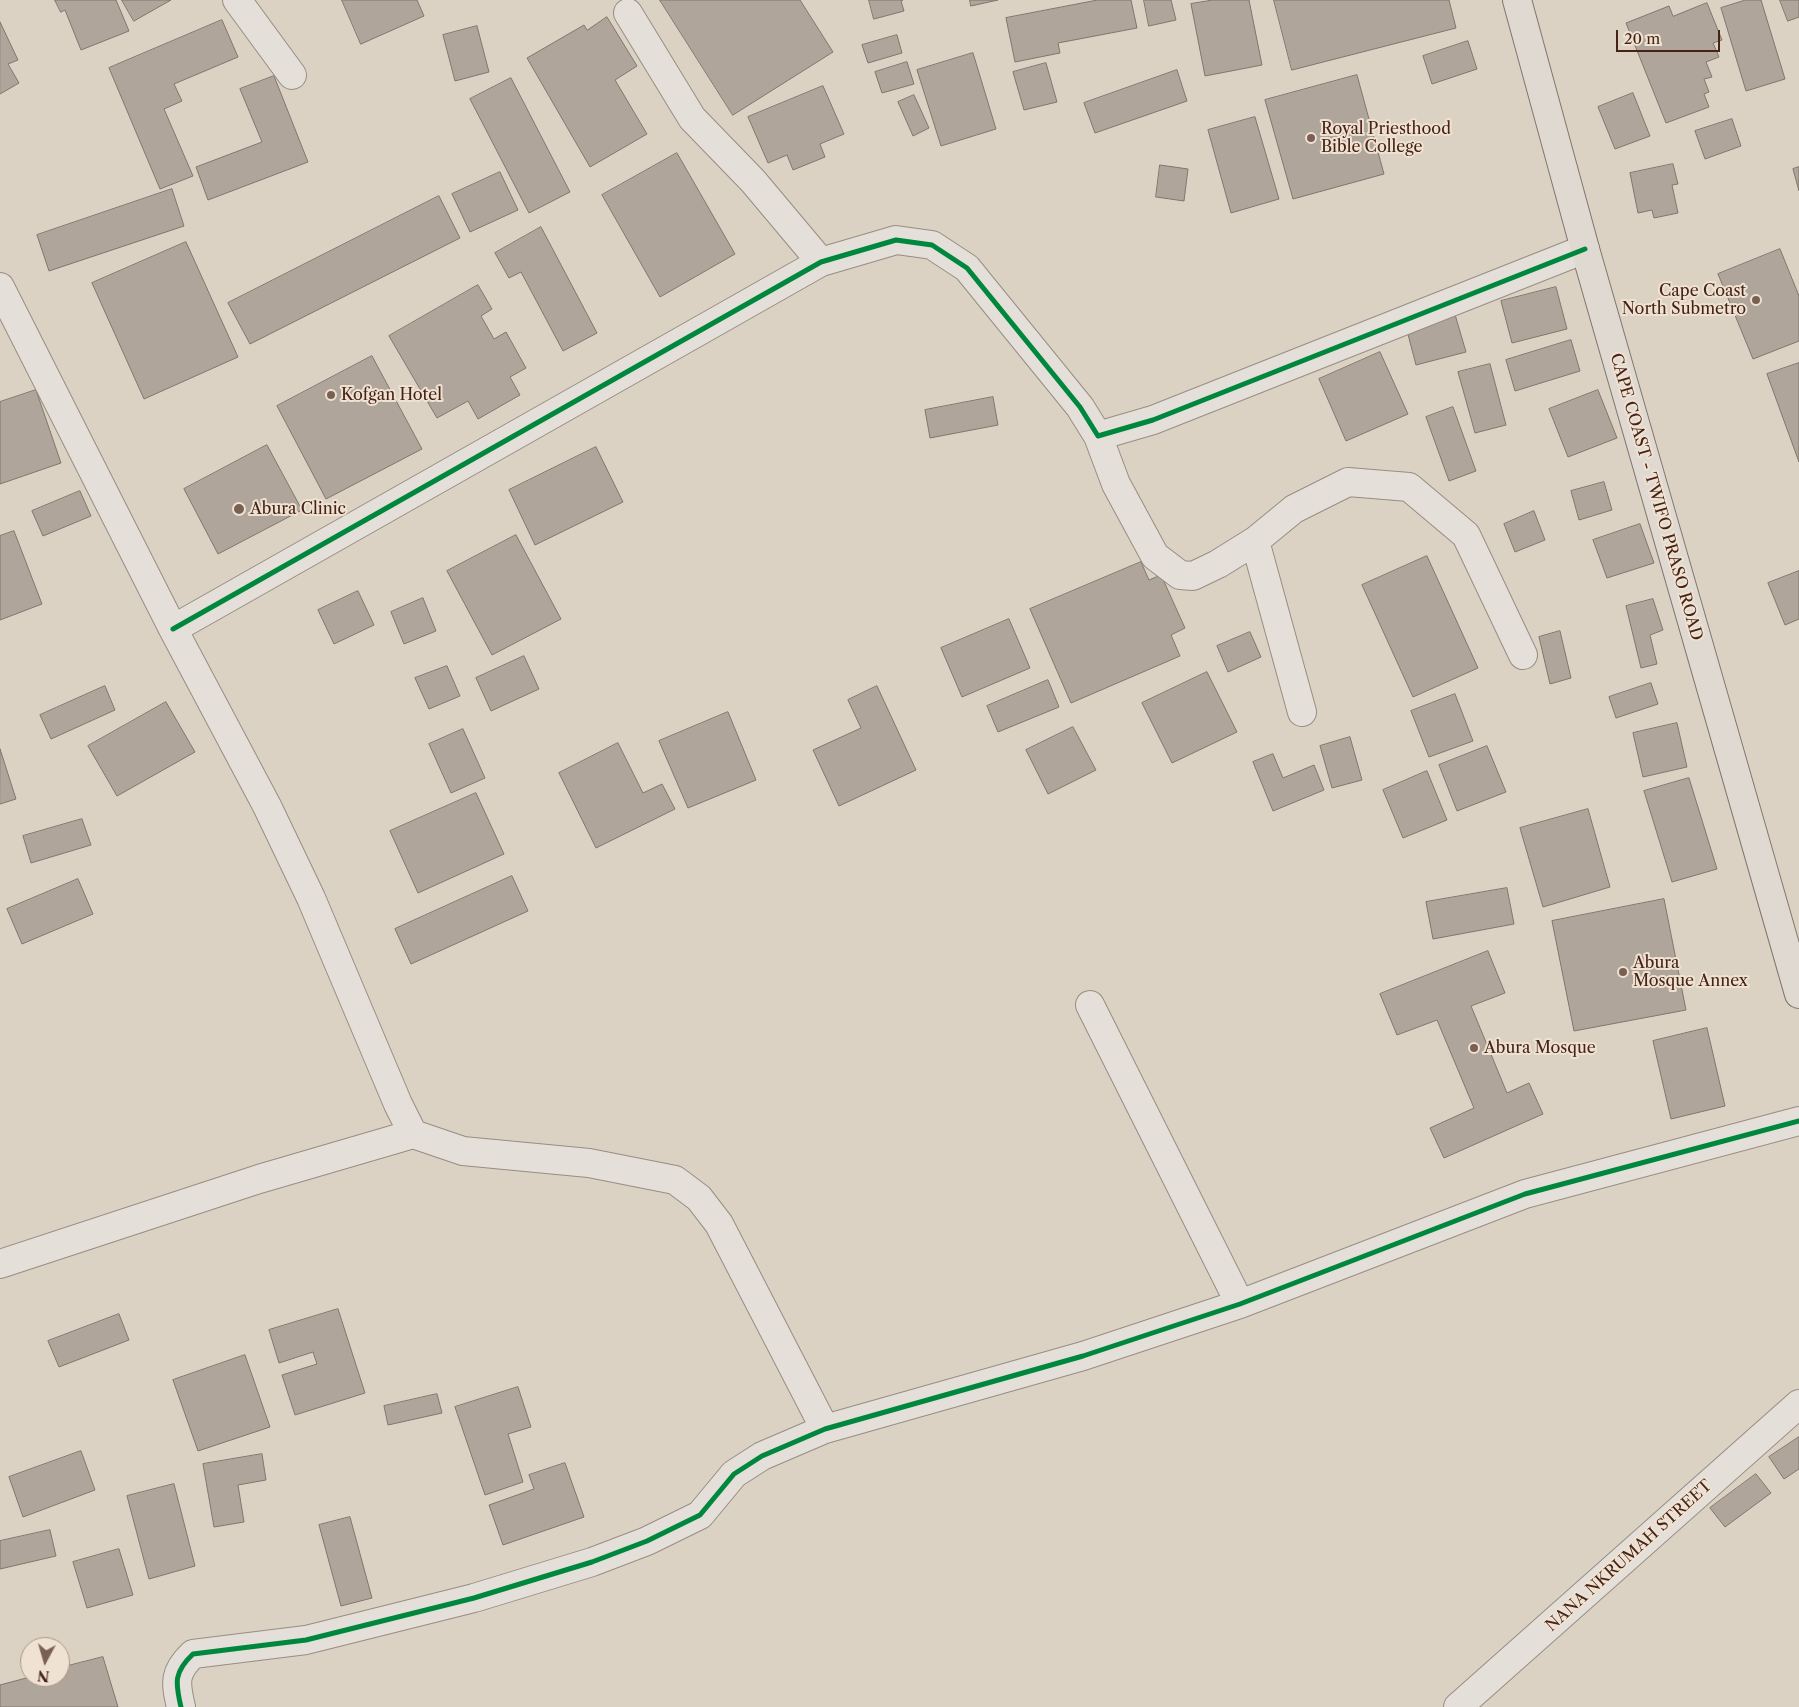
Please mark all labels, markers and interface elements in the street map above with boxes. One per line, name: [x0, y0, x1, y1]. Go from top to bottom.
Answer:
scale bar: [1619, 20, 1723, 52]
text: 20 m: [1624, 29, 1660, 48]
place label: Royal Priesthood Bible College: [1321, 119, 1451, 157]
marker: Royal Priesthood Bible College: [1305, 132, 1317, 144]
place label: Cape Coast North Submetro: [1622, 281, 1746, 319]
marker: Cape Coast North Submetro: [1750, 294, 1762, 306]
street label: CAPE COAST - TWIFO PRASO ROAD: [1606, 351, 1706, 643]
place label: Kofgan Hotel: [341, 385, 442, 405]
marker: Kofgan Hotel: [325, 389, 337, 401]
place label: Abura Clinic: [250, 499, 346, 519]
marker: Abura Clinic: [232, 502, 246, 516]
place label: Abura Mosque Annex: [1633, 953, 1748, 991]
marker: Abura Mosque Annex: [1617, 966, 1629, 978]
place label: Abura Mosque: [1484, 1038, 1596, 1058]
marker: Abura Mosque: [1468, 1042, 1480, 1054]
street label: NANA NKRUMAH STREET: [1542, 1476, 1716, 1636]
north arrow: [20, 1637, 70, 1687]
text: N: [37, 1666, 51, 1686]

